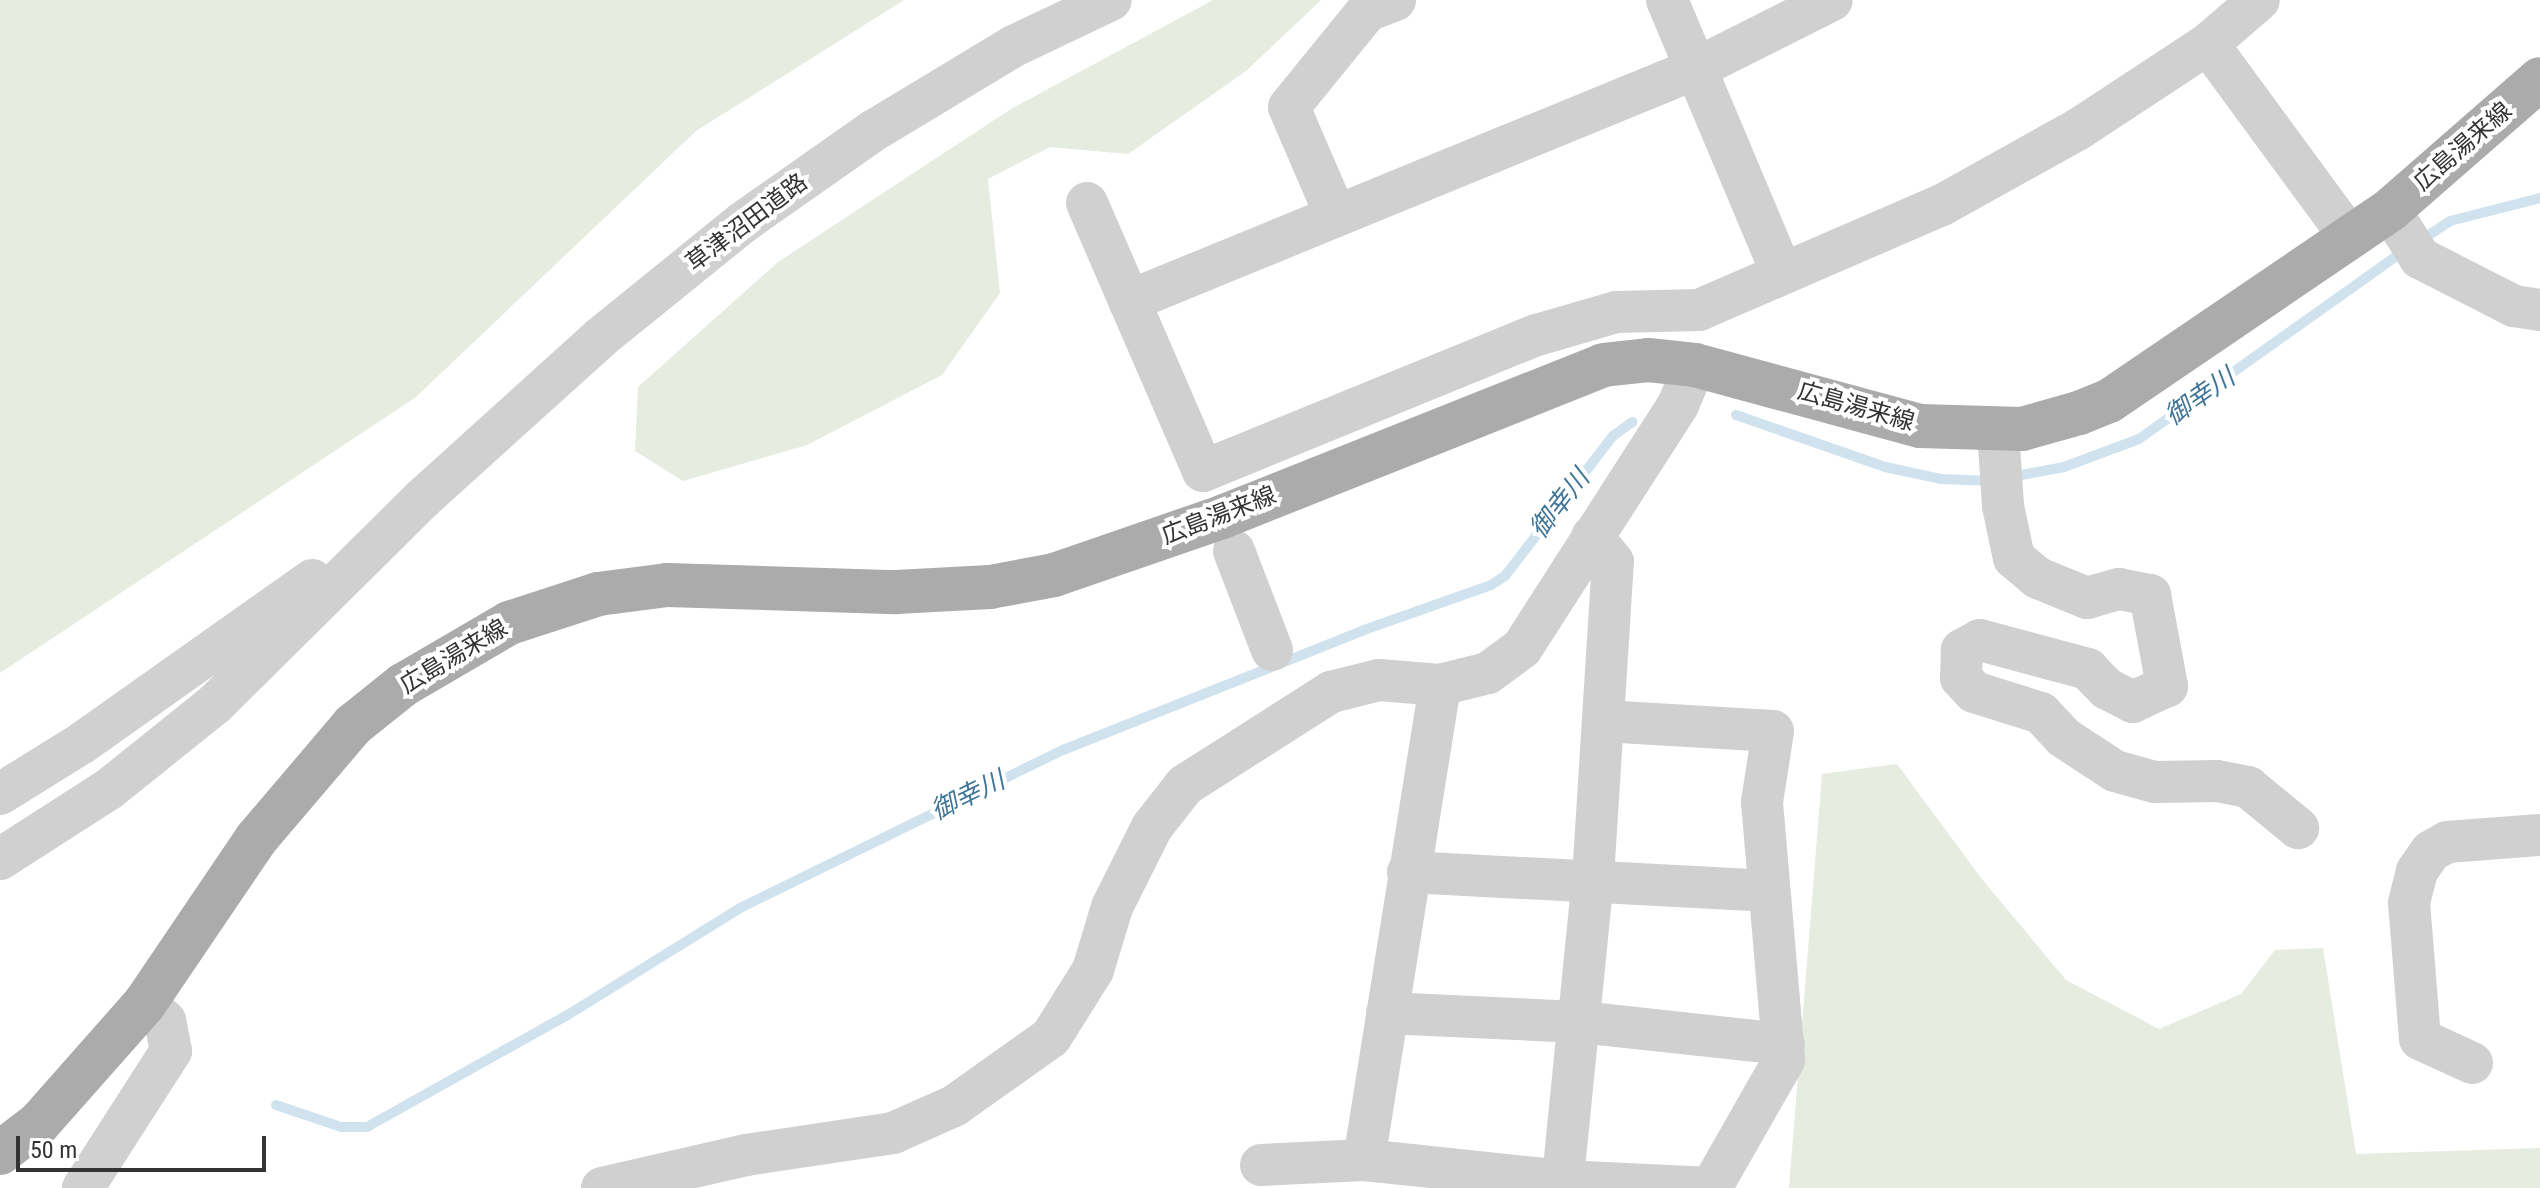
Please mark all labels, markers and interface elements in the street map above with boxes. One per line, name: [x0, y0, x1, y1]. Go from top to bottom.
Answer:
street label: 広島湯来線: [2408, 97, 2518, 197]
street label: 草津沼田道路: [681, 168, 813, 278]
water label: 御幸川: [2159, 362, 2241, 432]
street label: 広島湯来線: [1794, 377, 1918, 437]
water label: 御幸川: [1524, 464, 1596, 544]
street label: 広島湯来線: [1158, 481, 1280, 551]
street label: 広島湯来線: [395, 614, 513, 700]
water label: 御幸川: [926, 765, 1010, 827]
scale bar: [20, 1120, 270, 1170]
text: 50 m: [30, 1136, 77, 1164]

